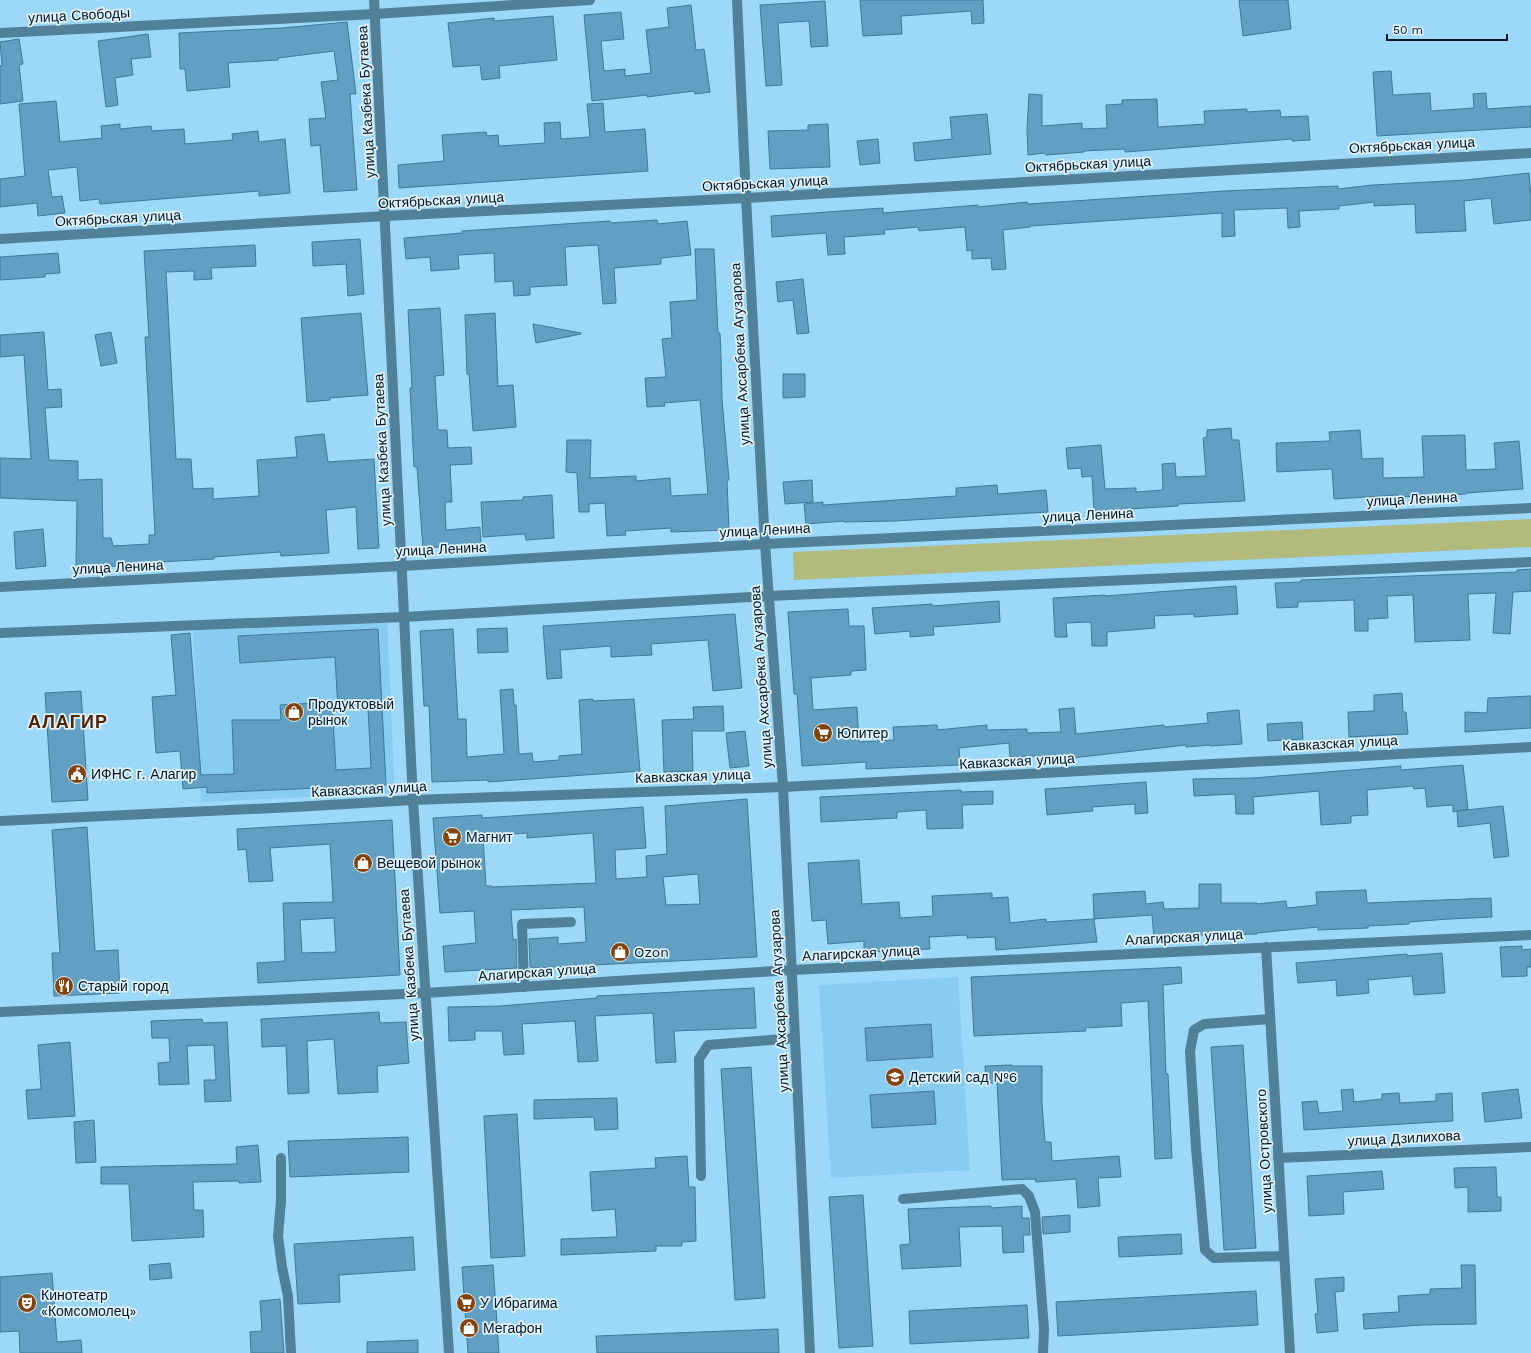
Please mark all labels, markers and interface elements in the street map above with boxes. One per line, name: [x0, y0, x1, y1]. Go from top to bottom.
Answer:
street label: улица Свободы: [28, 4, 130, 26]
scale bar: [1387, 16, 1507, 42]
text: 50 m: [1393, 23, 1423, 37]
street label: улица Казбека Бутаева: [354, 25, 378, 179]
street label: Октябрьская улица: [1349, 134, 1476, 156]
street label: Октябрьская улица: [1025, 153, 1152, 175]
street label: Октябрьская улица: [702, 172, 829, 194]
street label: Октябрьская улица: [378, 189, 505, 211]
street label: Октябрьская улица: [55, 207, 182, 229]
street label: улица Ахсарбека Агузарова: [727, 262, 753, 446]
street label: улица Казбека Бутаева: [370, 373, 394, 527]
street label: улица Ленина: [1366, 489, 1458, 509]
street label: улица Ленина: [1042, 505, 1134, 525]
street label: улица Ленина: [719, 520, 811, 540]
street label: улица Ленина: [395, 539, 487, 559]
street label: улица Ленина: [72, 557, 164, 577]
street label: улица Ахсарбека Агузарова: [747, 585, 775, 769]
place label: Продуктовый рынок: [308, 696, 394, 728]
shop icon: Продуктовый рынок: [283, 701, 305, 723]
district label: АЛАГИР: [28, 711, 108, 732]
supermarket icon: Юпитер: [812, 722, 834, 744]
place label: Юпитер: [837, 725, 889, 741]
street label: Кавказская улица: [1282, 732, 1398, 754]
street label: Кавказская улица: [959, 750, 1075, 772]
public building icon: ИФНС г. Алагир: [66, 763, 88, 785]
place label: ИФНС г. Алагир: [91, 766, 197, 782]
street label: Кавказская улица: [635, 766, 751, 786]
street label: Кавказская улица: [311, 778, 427, 800]
supermarket icon: Магнит: [441, 826, 463, 848]
place label: Магнит: [466, 829, 513, 845]
shop icon: Вещевой рынок: [352, 852, 374, 874]
place label: Вещевой рынок: [377, 855, 481, 871]
street label: улица Казбека Бутаева: [396, 888, 422, 1042]
street label: улица Ахсарбека Агузарова: [766, 909, 792, 1093]
street label: Алагирская улица: [1125, 926, 1244, 948]
shop icon: Ozon: [609, 941, 631, 963]
street label: Алагирская улица: [802, 942, 921, 964]
place label: Ozon: [634, 944, 669, 960]
street label: Алагирская улица: [478, 960, 597, 984]
restaurant icon: Старый город: [53, 975, 75, 997]
place label: Старый город: [78, 978, 169, 994]
school or university icon: Детский сад №6: [884, 1066, 906, 1088]
place label: Детский сад №6: [909, 1069, 1017, 1085]
street label: улица Островского: [1253, 1088, 1275, 1213]
street label: улица Дзилихова: [1347, 1127, 1461, 1149]
place label: Кинотеатр «Комсомолец»: [41, 1287, 136, 1319]
theatre icon: Кинотеатр «Комсомолец»: [16, 1292, 38, 1314]
supermarket icon: У Ибрагима: [455, 1292, 477, 1314]
place label: У Ибрагима: [480, 1295, 558, 1311]
shop icon: Мегафон: [458, 1317, 480, 1339]
place label: Мегафон: [483, 1320, 542, 1336]

